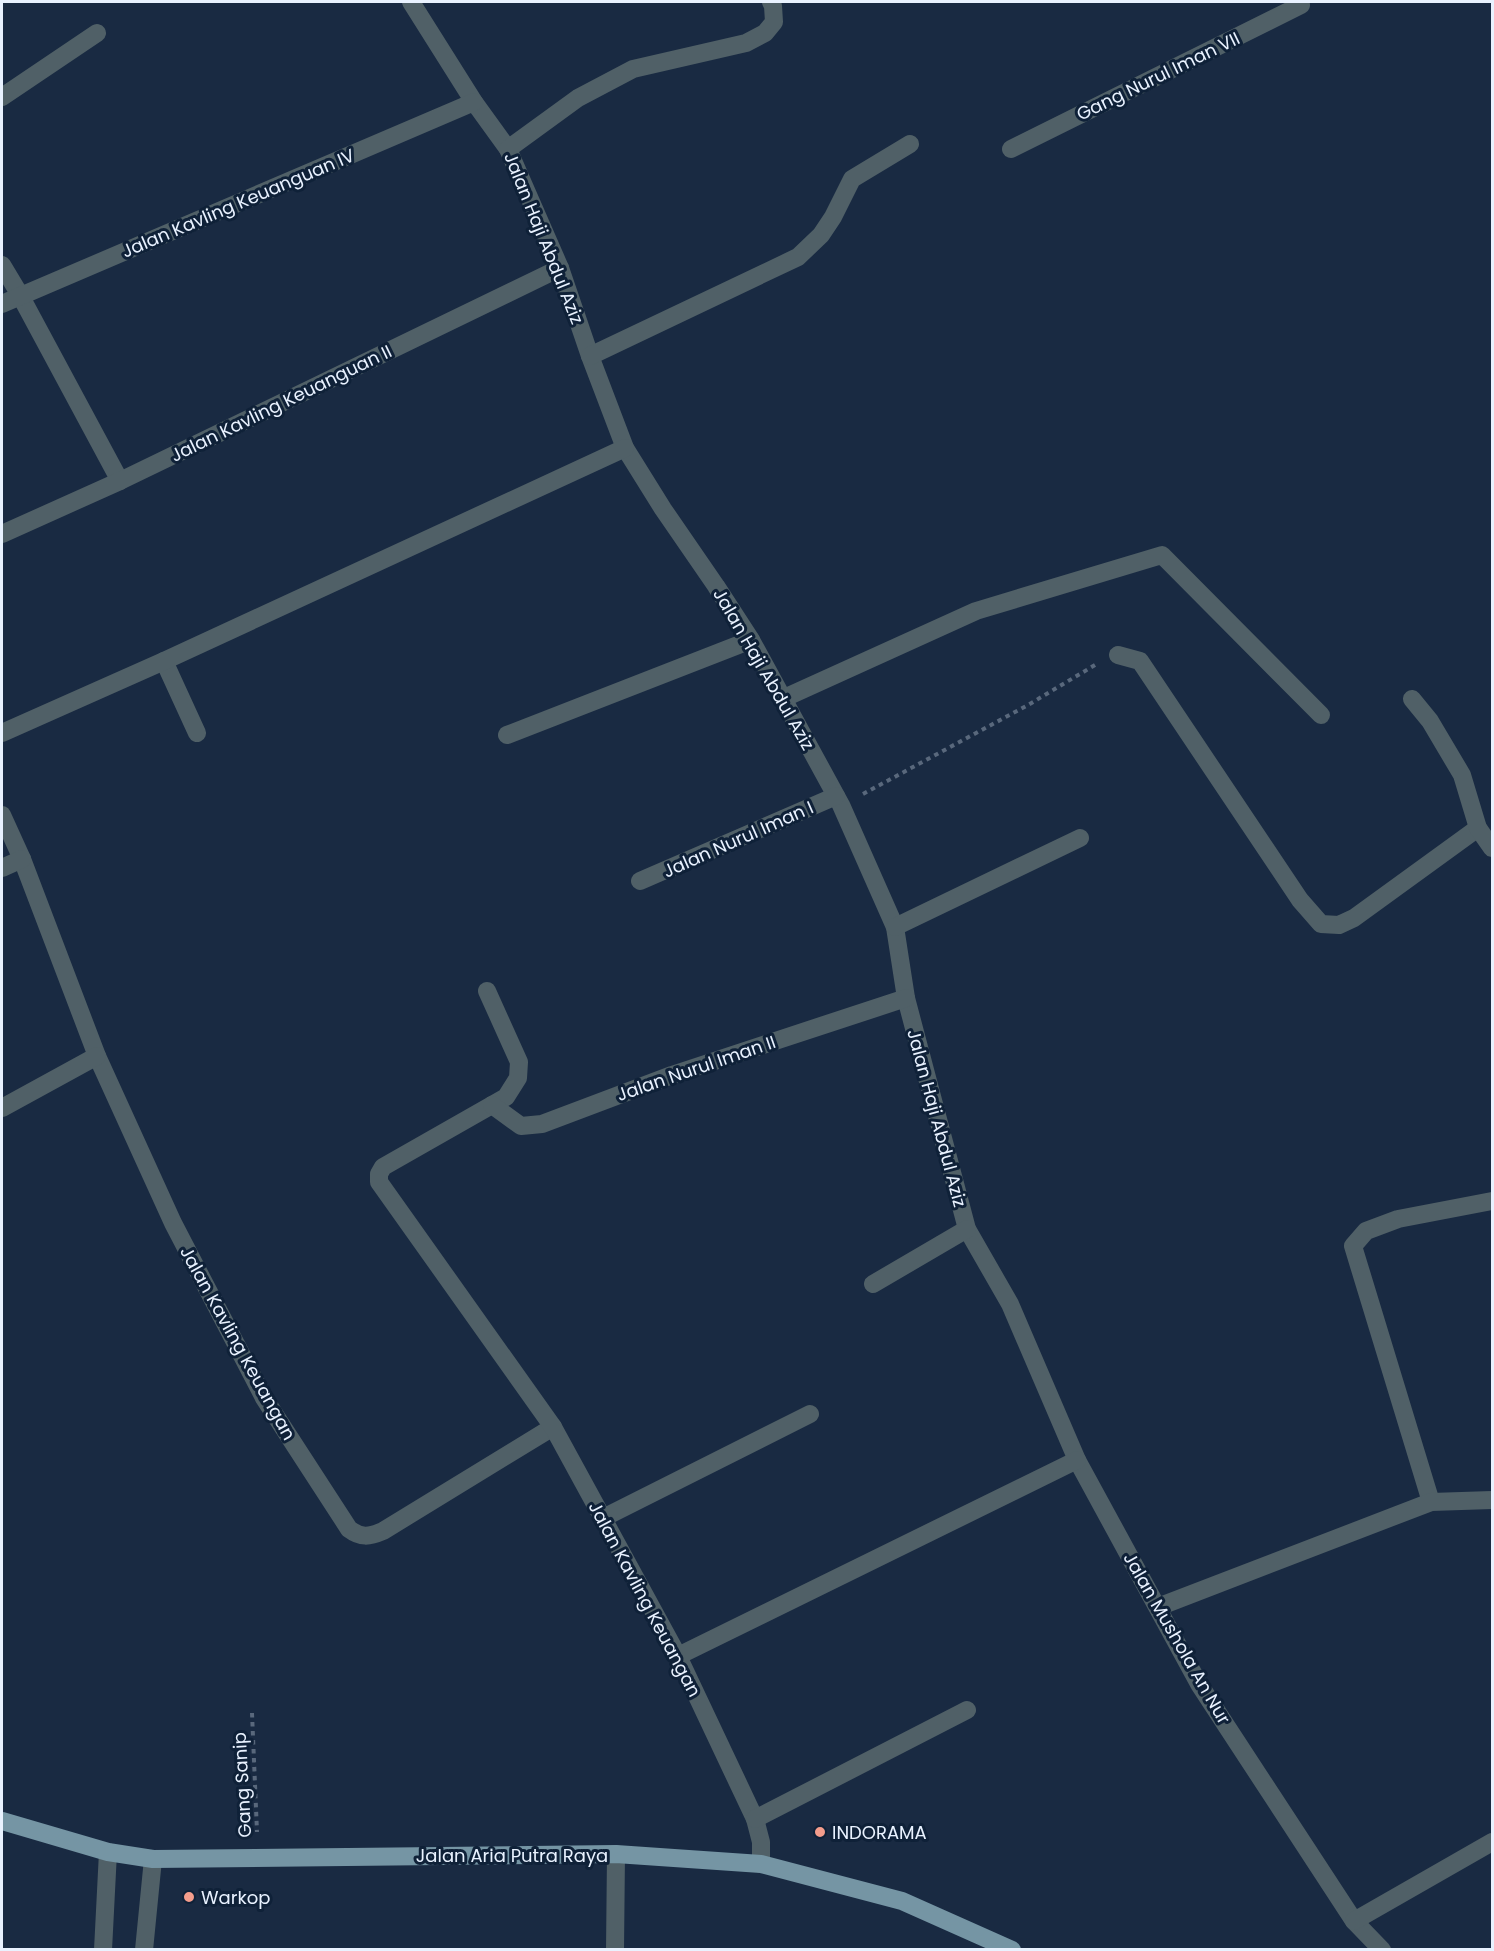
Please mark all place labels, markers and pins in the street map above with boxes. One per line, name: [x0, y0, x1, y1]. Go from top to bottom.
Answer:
place label: INDORAMA: [832, 1820, 927, 1845]
marker: INDORAMA: [813, 1825, 827, 1839]
place label: Warkop: [201, 1885, 270, 1910]
marker: Warkop: [182, 1890, 196, 1904]

